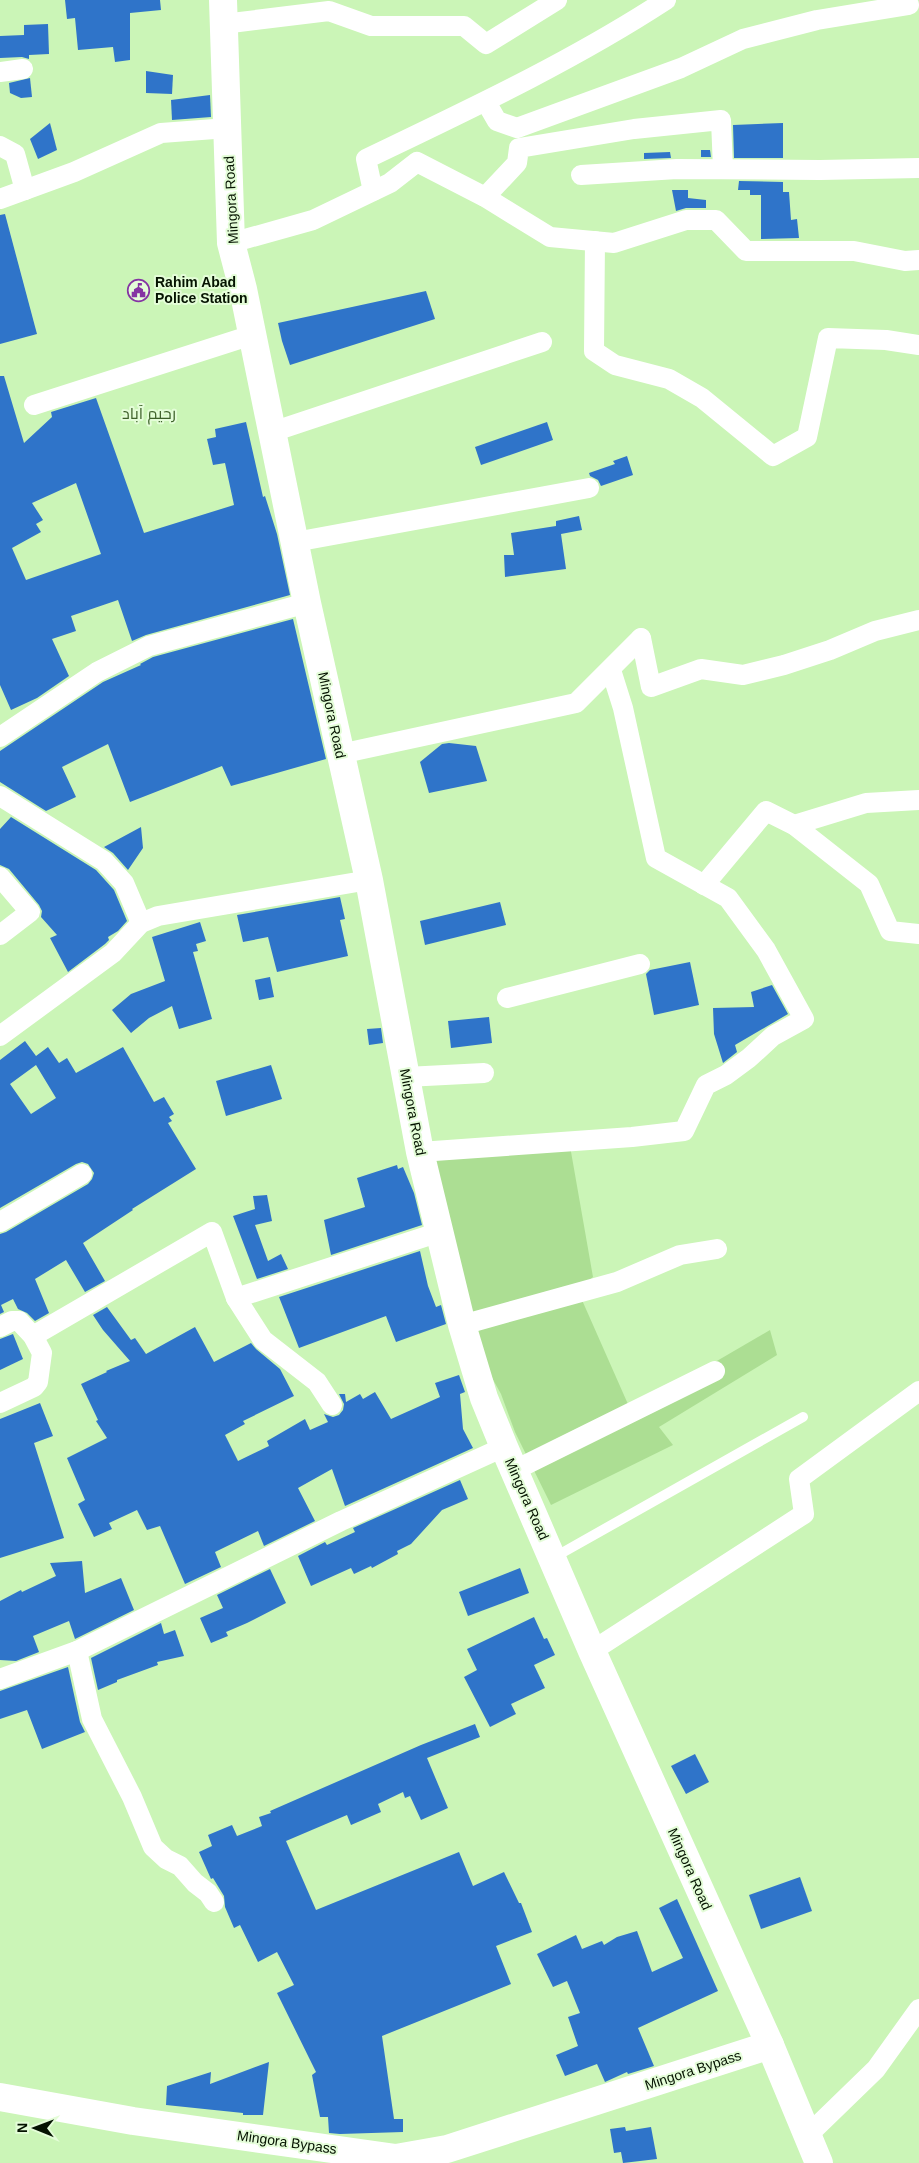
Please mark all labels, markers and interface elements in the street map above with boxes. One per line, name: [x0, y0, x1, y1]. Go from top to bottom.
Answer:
street label: Mingora Road: [221, 156, 241, 244]
place label: Rahim Abad Police Station: [155, 274, 248, 306]
public building icon: Rahim Abad Police Station: [127, 278, 151, 302]
district label: رحیم آباد: [122, 405, 176, 425]
street label: Mingora Road: [315, 670, 349, 760]
street label: Mingora Road: [397, 1067, 429, 1157]
street label: Mingora Road: [502, 1456, 552, 1542]
street label: Mingora Road: [665, 1826, 715, 1912]
street label: Mingora Bypass: [643, 2047, 743, 2093]
north arrow: [10, 2103, 60, 2153]
text: N: [14, 2123, 30, 2133]
street label: Mingora Bypass: [236, 2127, 338, 2157]

